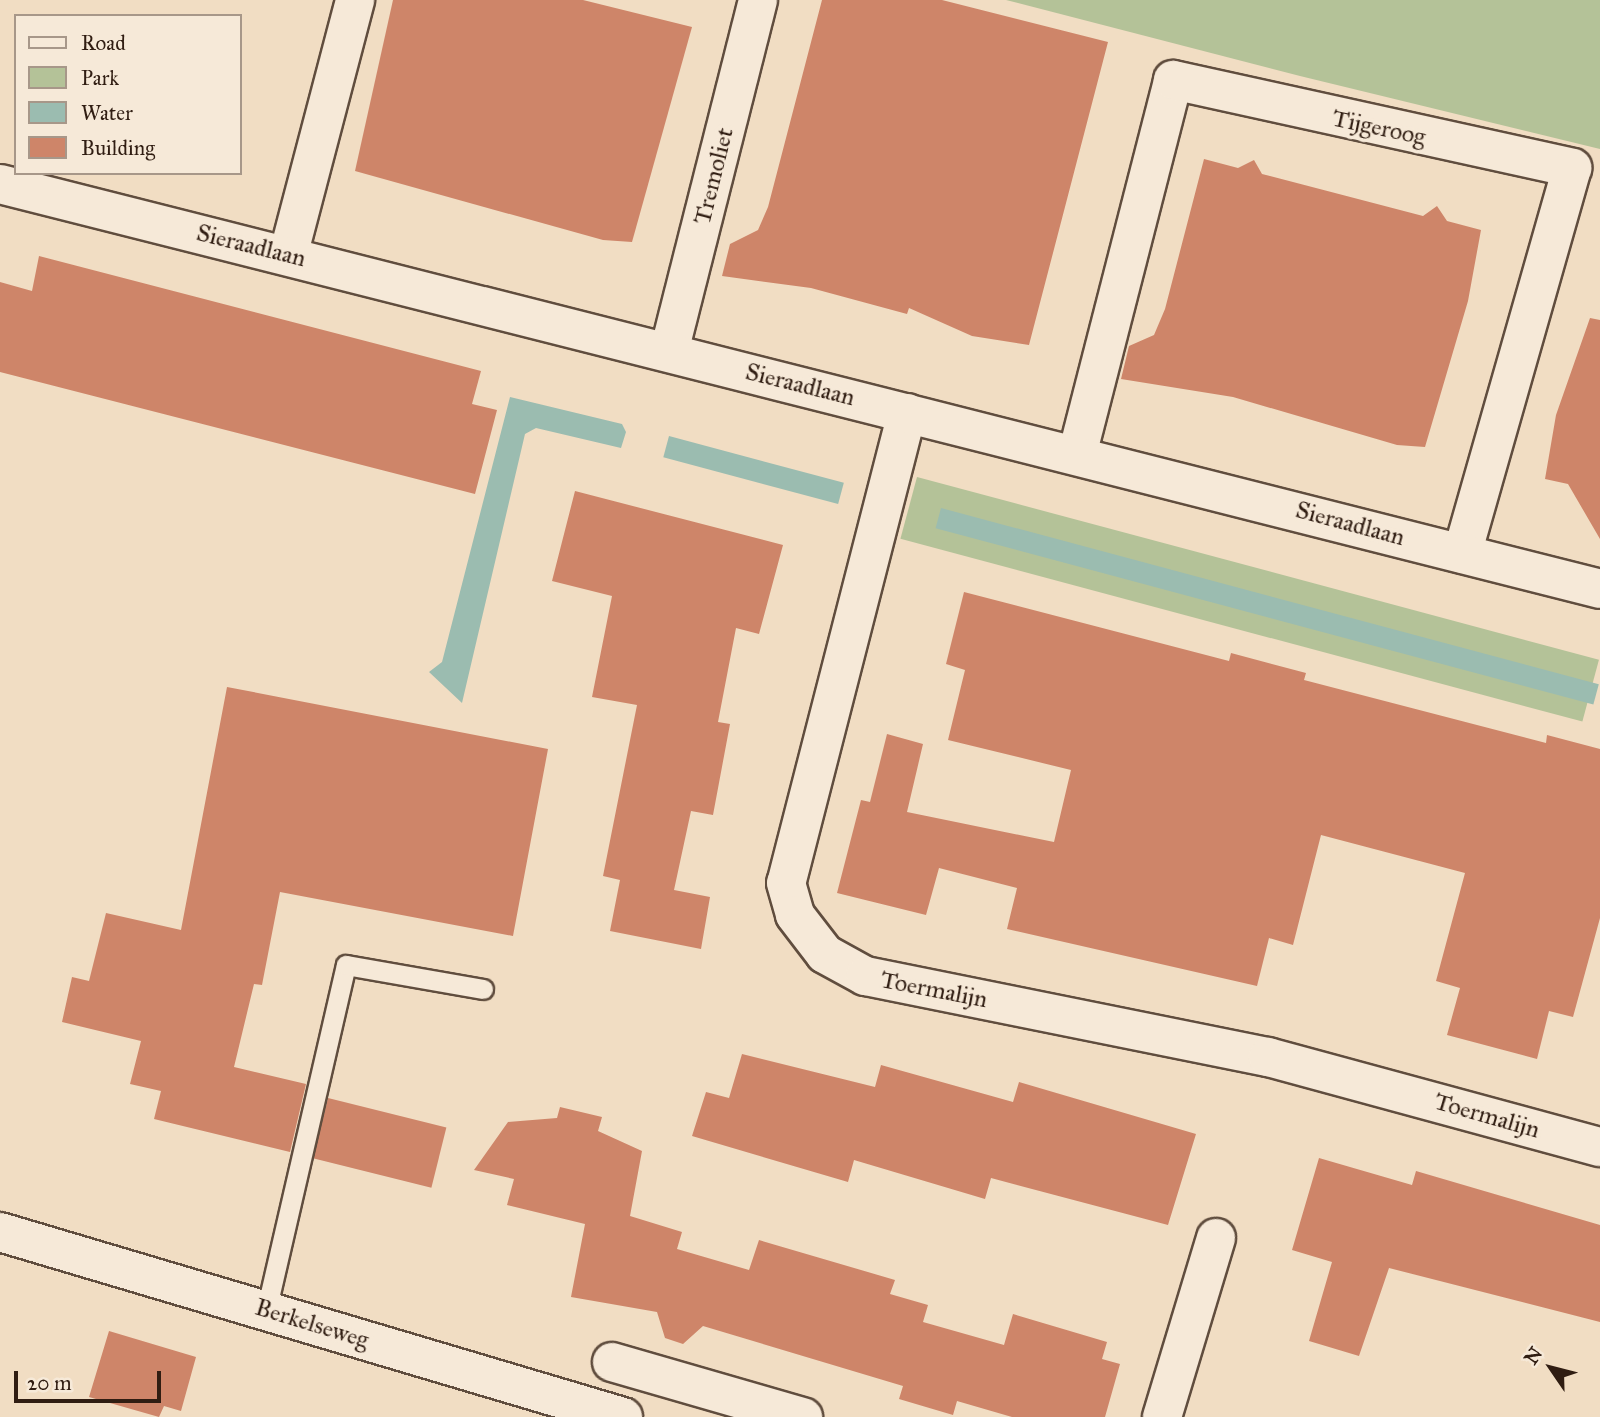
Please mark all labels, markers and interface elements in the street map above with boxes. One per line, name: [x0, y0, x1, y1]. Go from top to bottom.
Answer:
legend: [14, 14, 242, 175]
text: Road: [81, 30, 126, 56]
text: Park: [81, 65, 119, 91]
text: Water: [81, 100, 133, 126]
street label: Tijgeroog: [1330, 104, 1428, 152]
street label: Tremoliet: [688, 125, 740, 227]
text: Building: [81, 135, 155, 161]
street label: Sieraadlaan: [193, 219, 309, 273]
street label: Sieraadlaan: [742, 358, 858, 412]
street label: Sieraadlaan: [1292, 496, 1408, 552]
street label: Toermalijn: [878, 966, 990, 1014]
street label: Toermalijn: [1431, 1087, 1543, 1145]
street label: Berkelseweg: [252, 1293, 372, 1355]
north arrow: [1516, 1333, 1586, 1403]
text: N: [1519, 1342, 1547, 1369]
scale bar: [18, 1358, 164, 1402]
text: 20 m: [27, 1370, 72, 1396]

